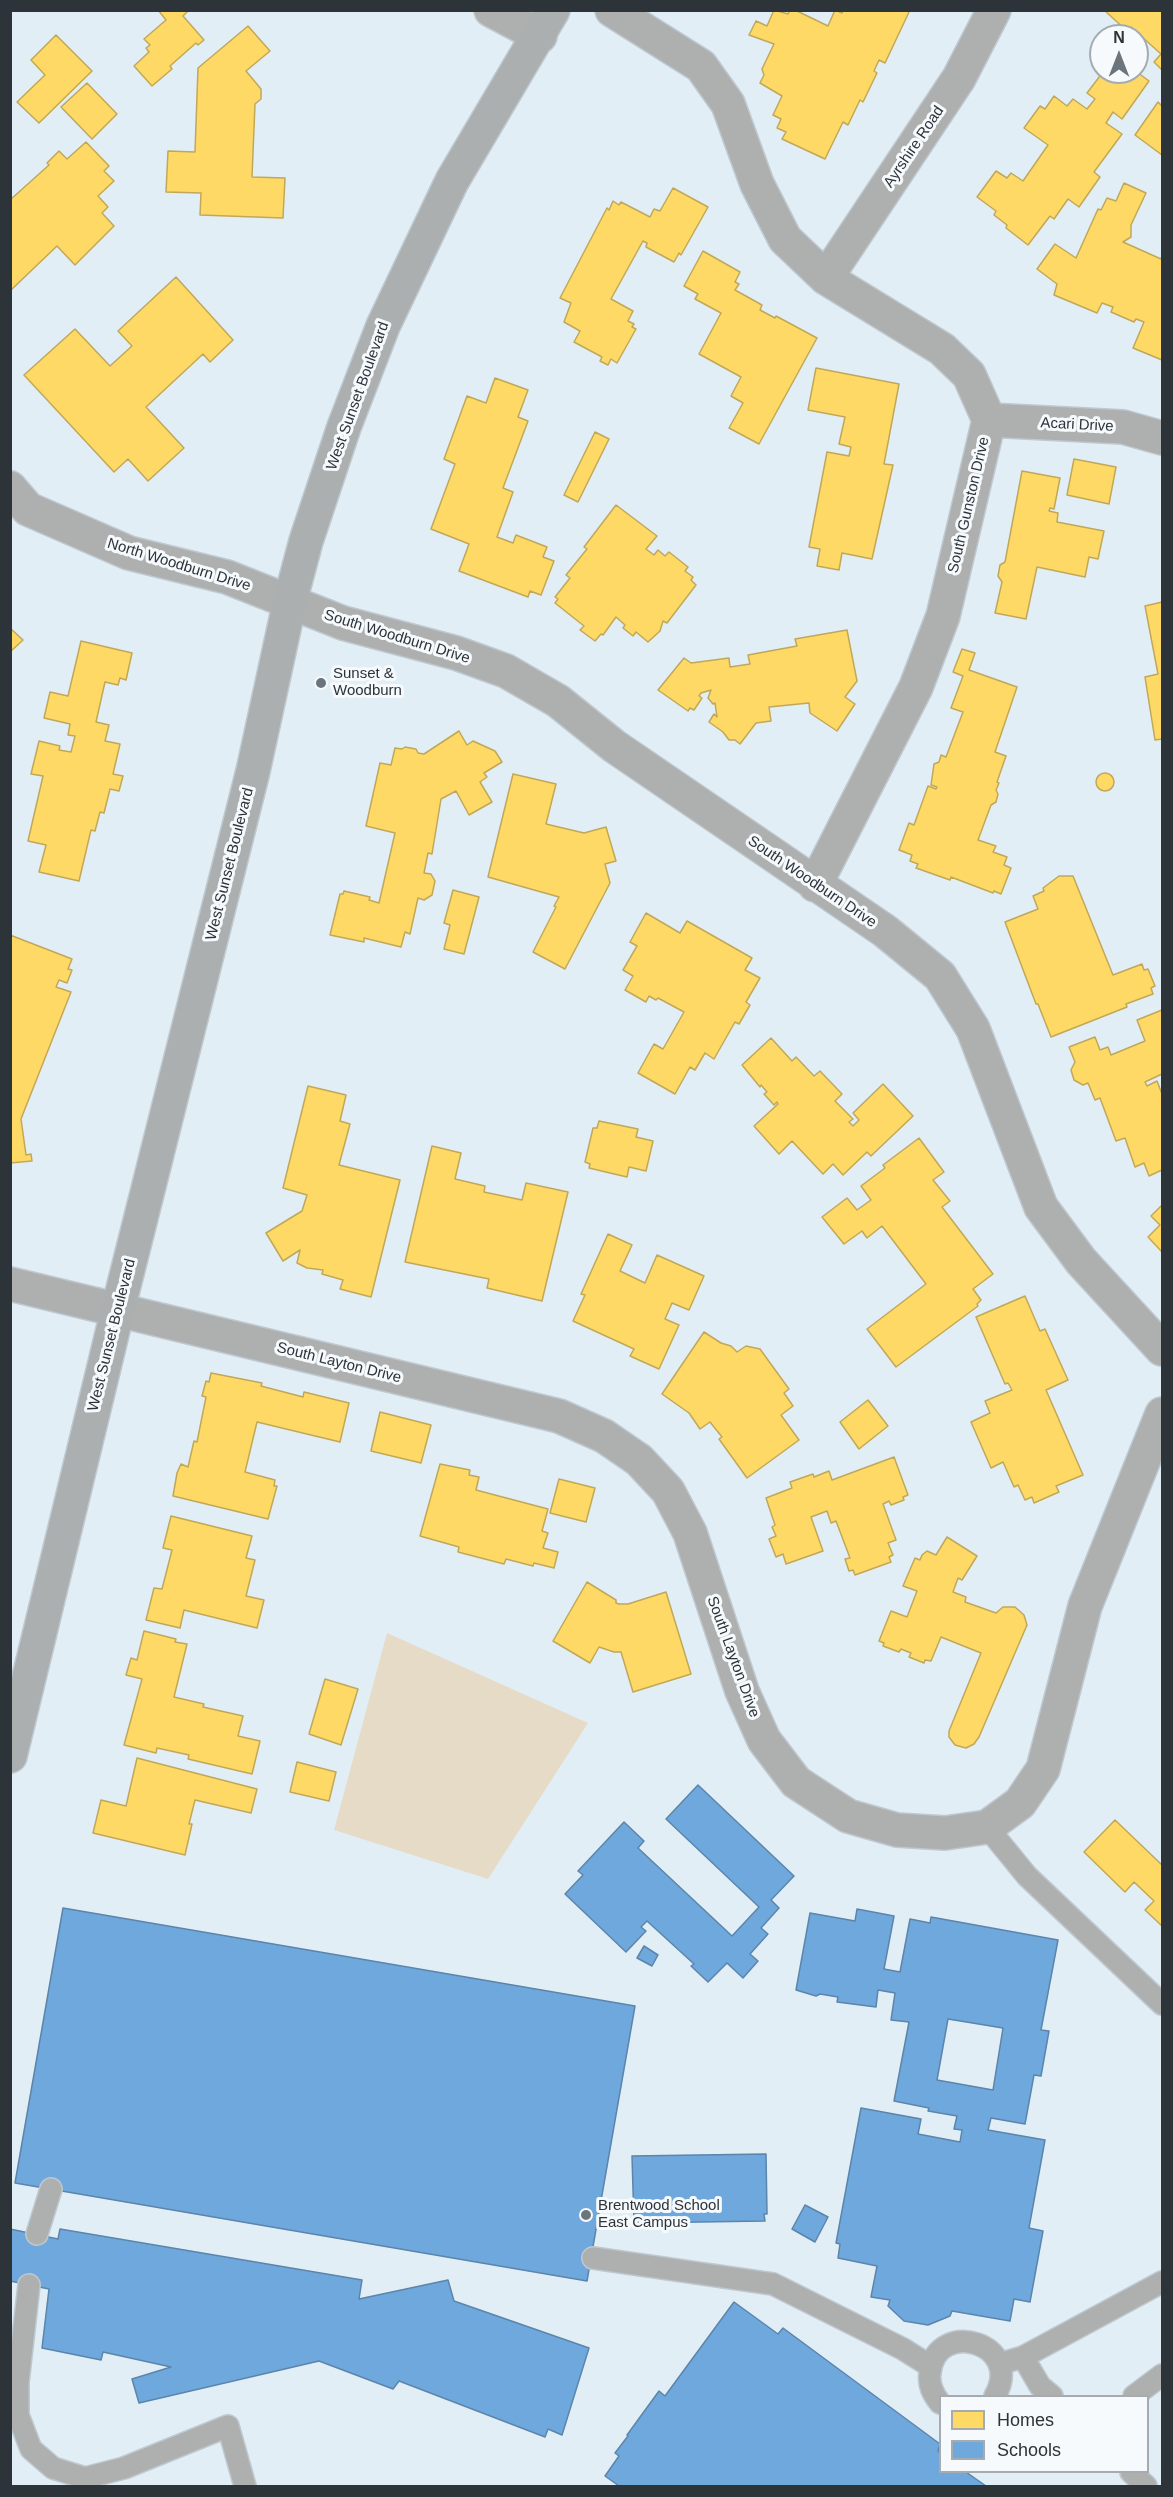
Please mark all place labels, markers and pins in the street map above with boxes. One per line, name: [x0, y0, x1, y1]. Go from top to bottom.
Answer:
place label: Sunset & Woodburn: [333, 665, 402, 700]
marker: Sunset & Woodburn: [314, 676, 328, 690]
place label: Brentwood School East Campus: [598, 2197, 720, 2232]
marker: Brentwood School East Campus: [579, 2208, 593, 2222]

